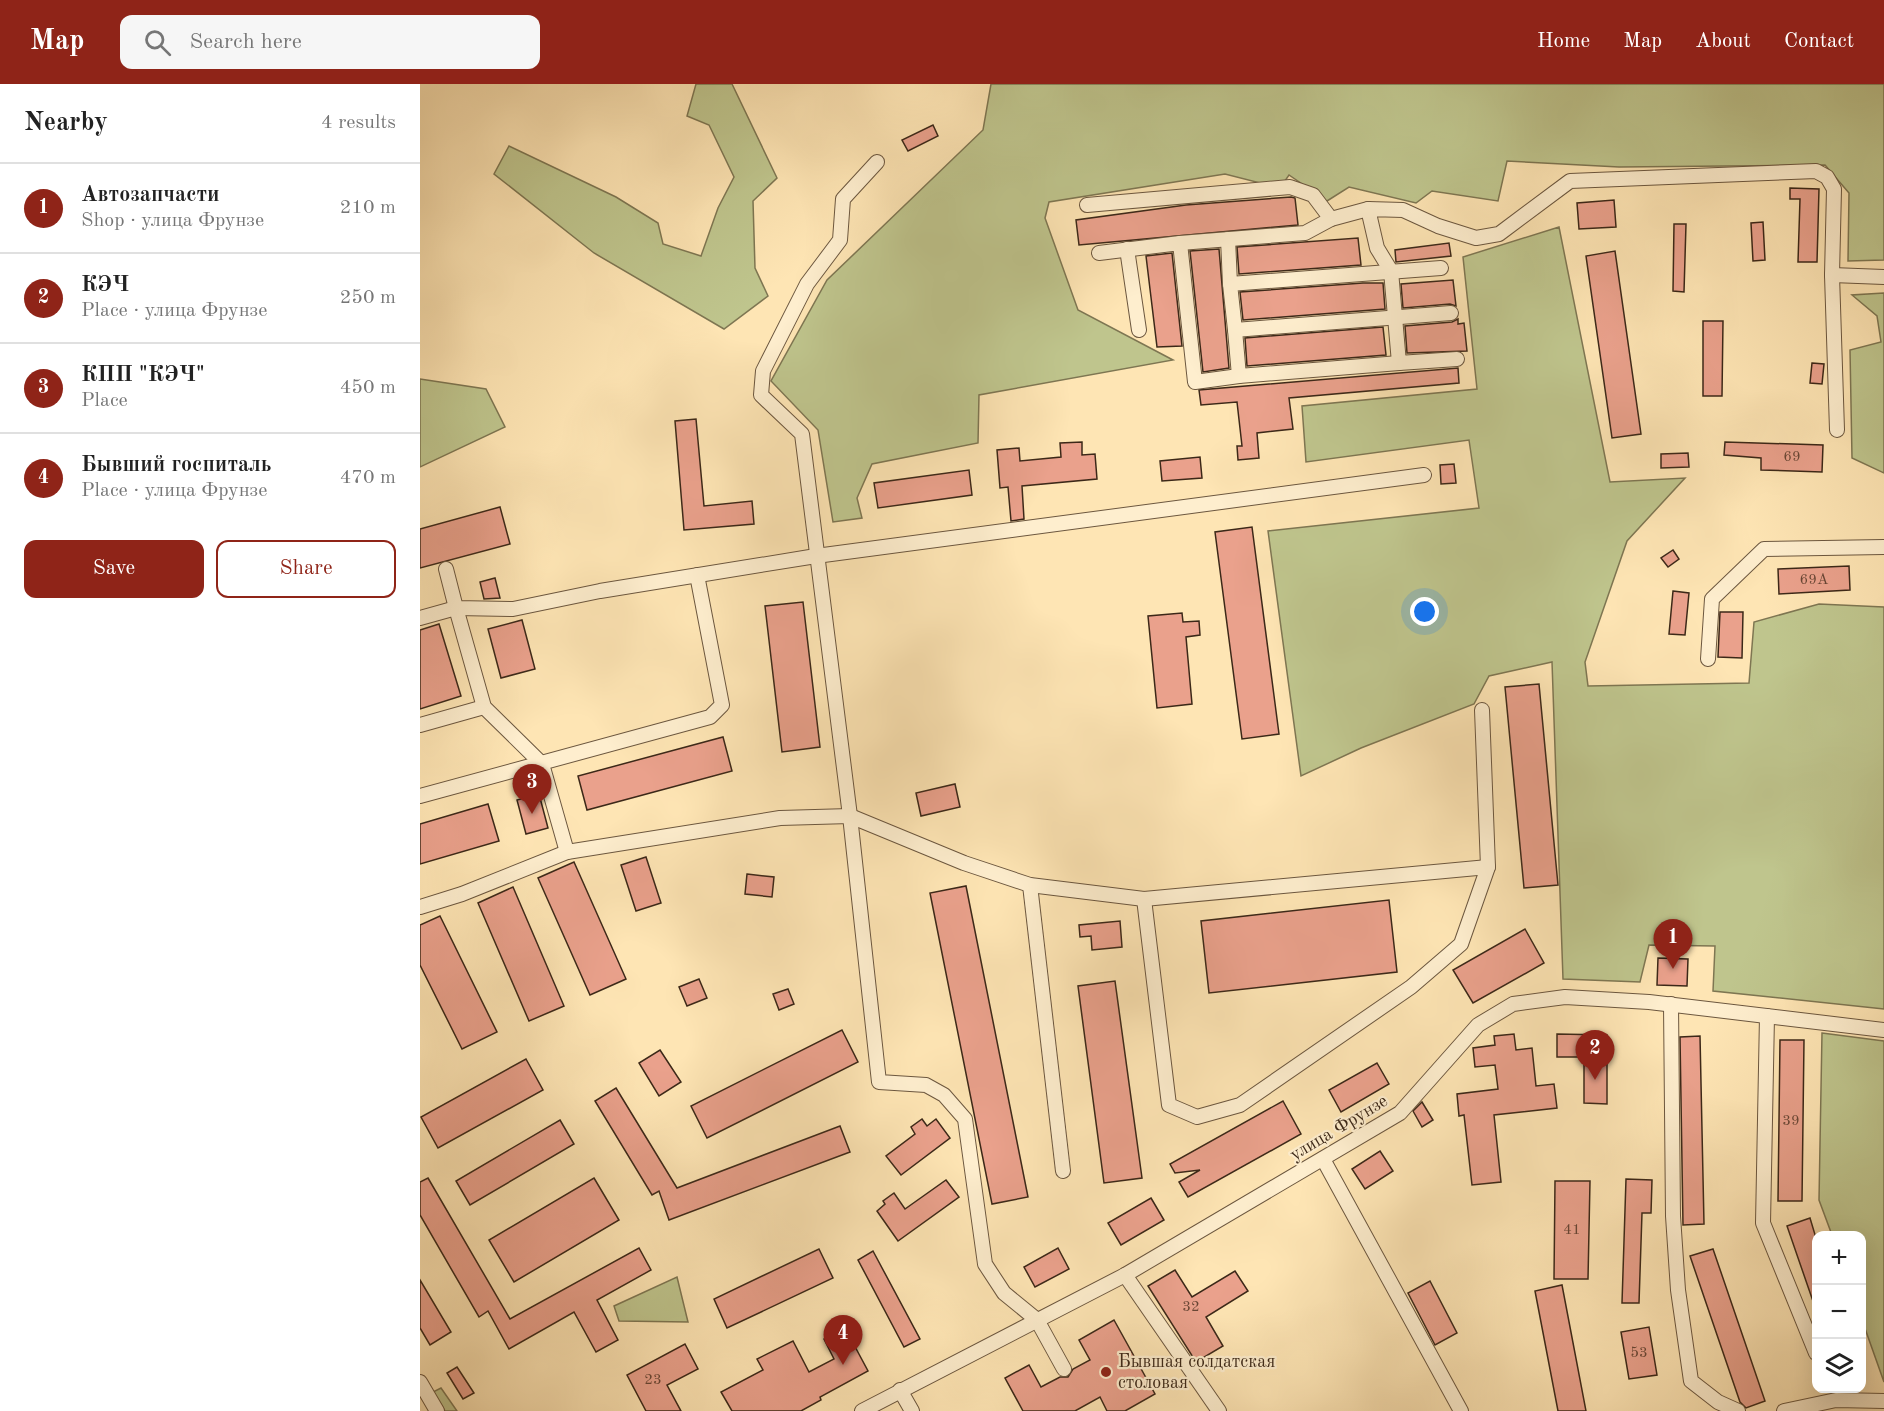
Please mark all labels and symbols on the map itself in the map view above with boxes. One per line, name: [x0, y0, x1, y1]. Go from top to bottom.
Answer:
house number: 69: [1783, 450, 1801, 465]
house number: 69А: [1800, 573, 1829, 588]
your location: [1410, 597, 1439, 626]
pin: 3: [512, 764, 552, 814]
pin: 1: [1654, 920, 1692, 969]
pin: 2: [1576, 1030, 1614, 1080]
street label: улица Фрунзе: [1287, 1092, 1391, 1164]
house number: 39: [1782, 1114, 1800, 1129]
house number: 41: [1563, 1223, 1581, 1238]
house number: 32: [1182, 1300, 1200, 1315]
pin: 4: [824, 1316, 862, 1365]
house number: 53: [1630, 1346, 1648, 1361]
place label: Бывшая солдатская столовая: [1118, 1353, 1275, 1392]
marker: Бывшая солдатская столовая: [1099, 1365, 1113, 1379]
house number: 23: [644, 1373, 662, 1388]

